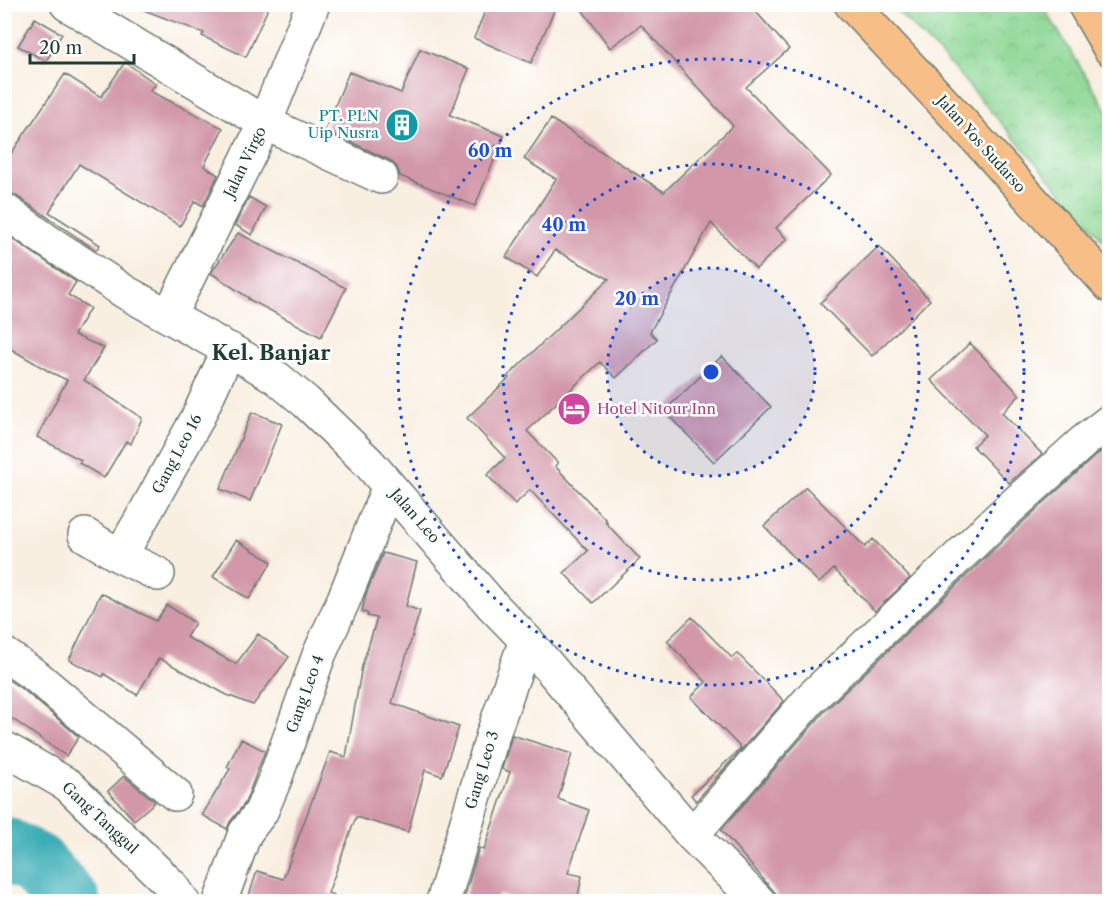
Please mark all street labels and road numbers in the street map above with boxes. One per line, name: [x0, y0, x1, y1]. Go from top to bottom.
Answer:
street label: Jalan Yos Sudarso: [931, 90, 1030, 196]
street label: Jalan Virgo: [218, 123, 270, 202]
street label: Gang Leo 16: [148, 410, 206, 497]
street label: Jalan Leo: [385, 483, 444, 547]
street label: Gang Leo 4: [282, 652, 327, 735]
street label: Gang Leo 3: [461, 728, 502, 811]
street label: Gang Tanggul: [58, 777, 143, 858]

